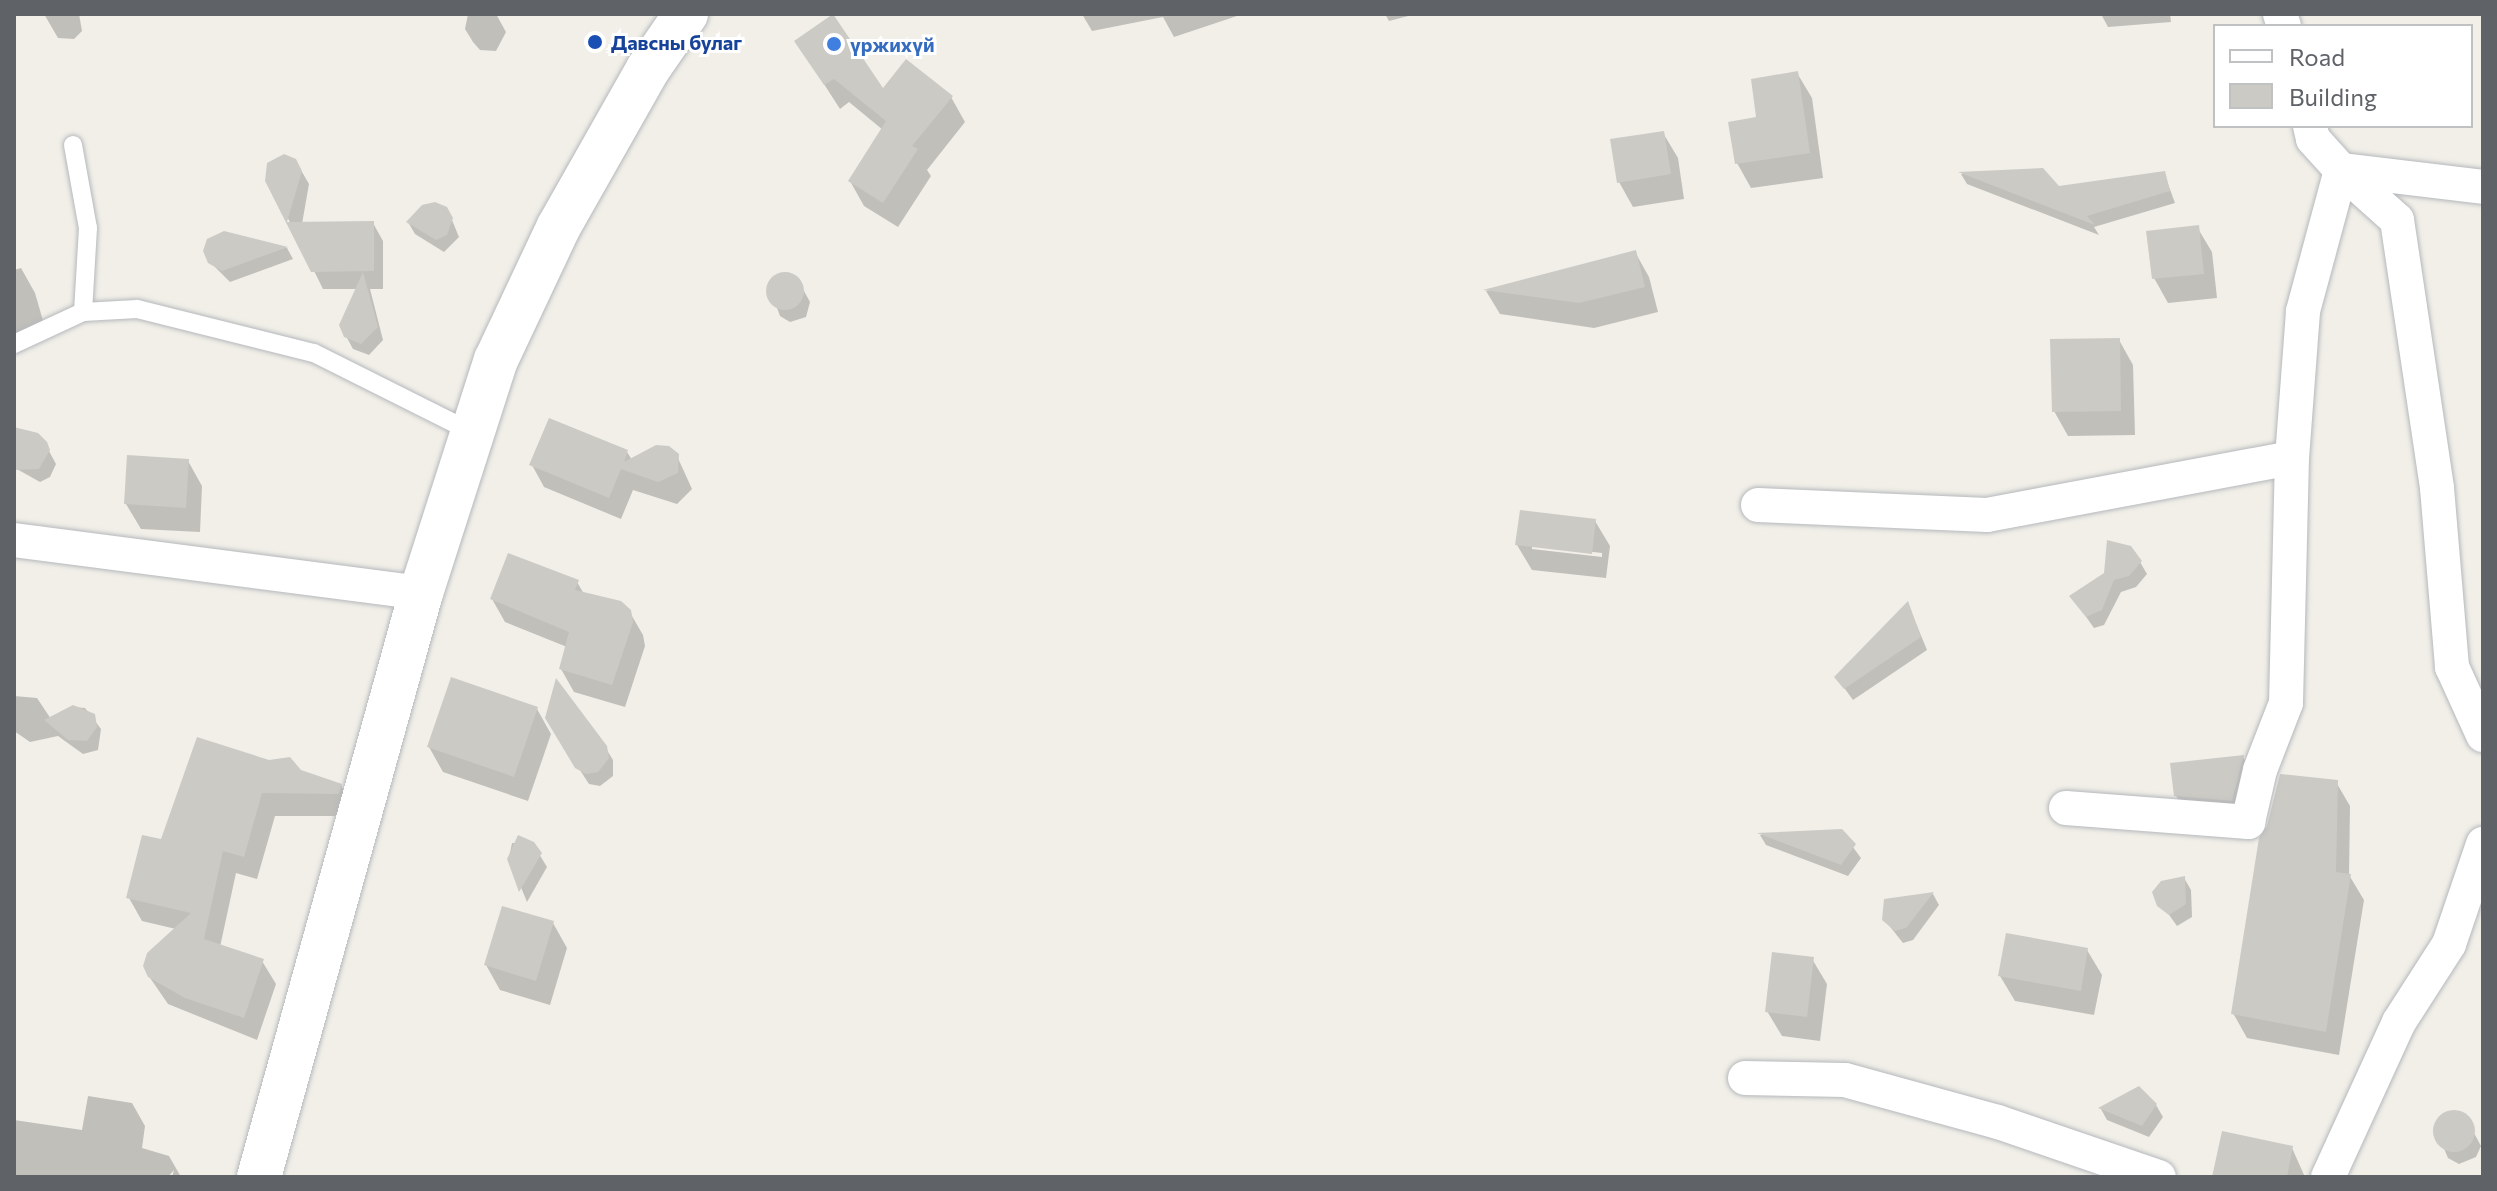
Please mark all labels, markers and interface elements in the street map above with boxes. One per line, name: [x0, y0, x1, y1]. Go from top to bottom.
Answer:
legend: [2213, 24, 2473, 128]
place label: Давсны булаг: [611, 30, 742, 54]
place label: үржихүй: [850, 32, 935, 56]
marker: Давсны булаг: [586, 33, 604, 51]
marker: үржихүй: [825, 35, 843, 53]
text: Road: [2289, 42, 2345, 71]
text: Building: [2289, 82, 2377, 111]

